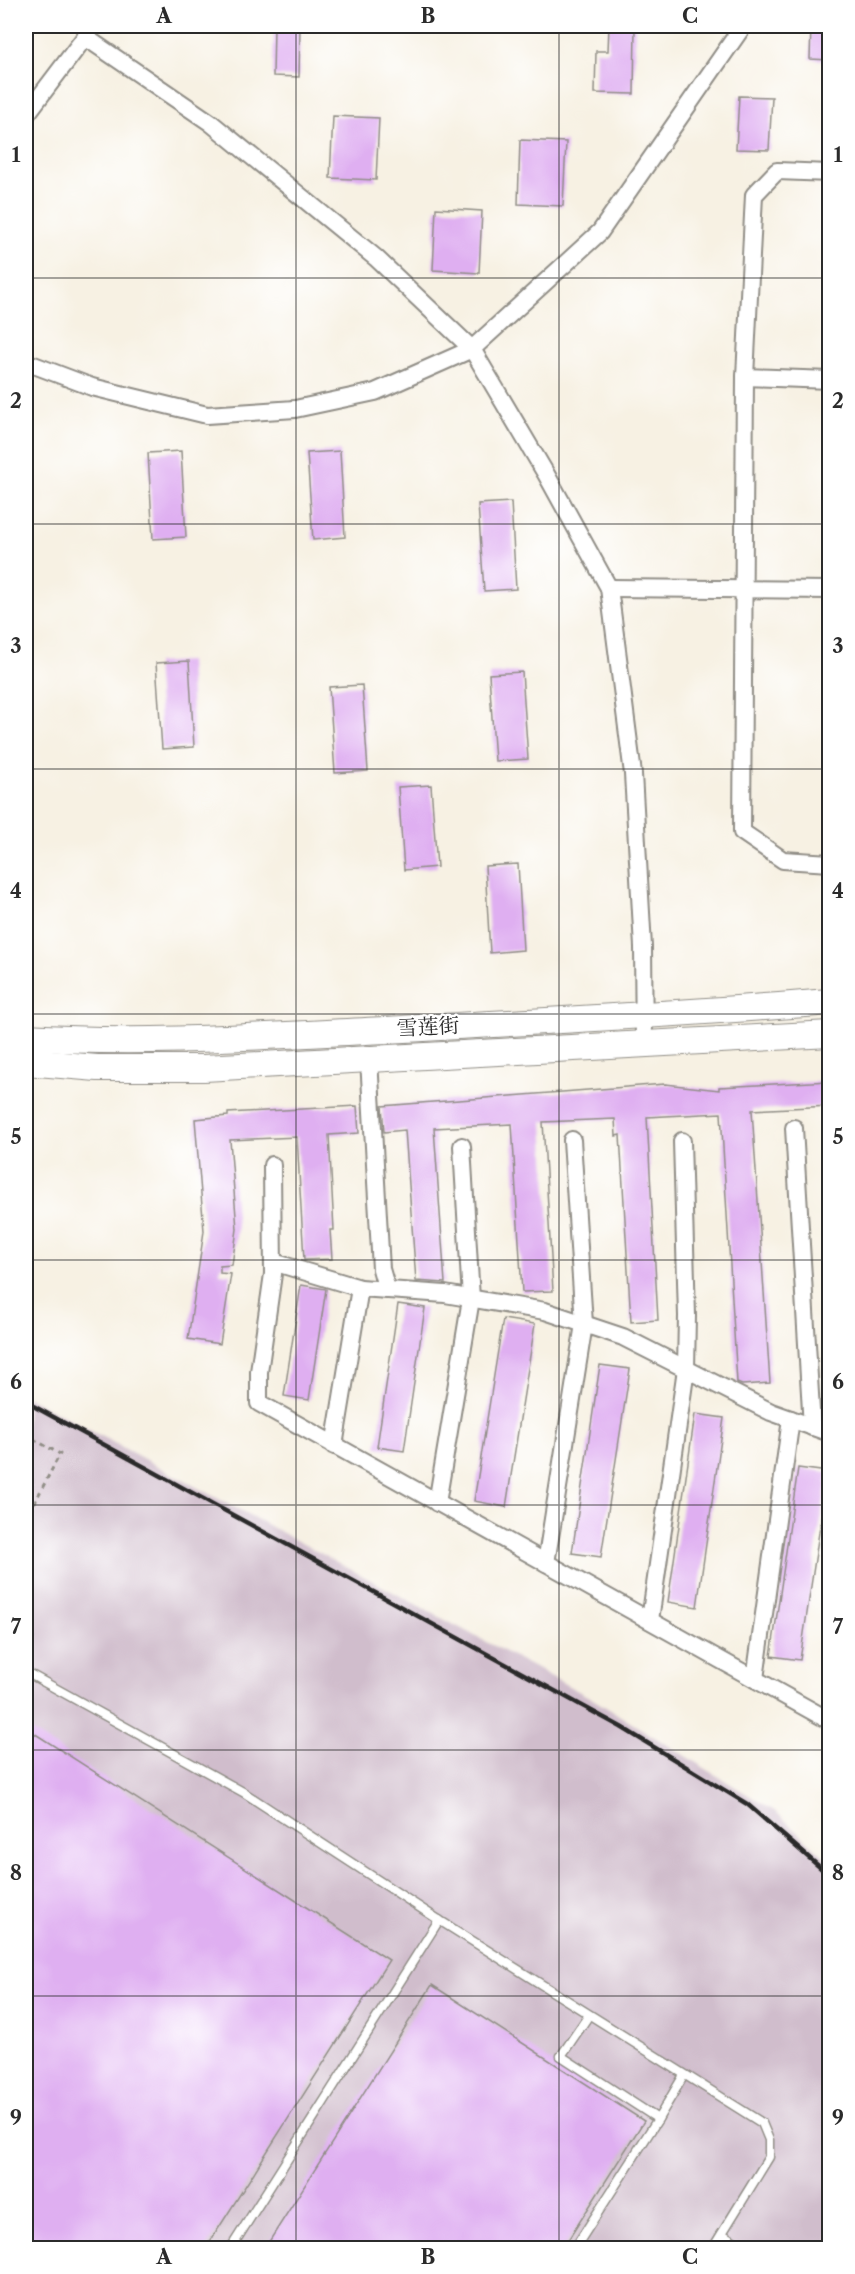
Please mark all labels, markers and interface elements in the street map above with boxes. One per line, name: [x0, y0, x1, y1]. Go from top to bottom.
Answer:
text: A: [155, 4, 172, 28]
text: B: [421, 4, 436, 28]
text: C: [682, 4, 698, 28]
text: 1: [12, 143, 21, 167]
text: 1: [834, 143, 843, 167]
text: 2: [10, 389, 22, 413]
text: 2: [832, 389, 844, 413]
text: 3: [10, 634, 22, 658]
text: 3: [832, 634, 844, 658]
text: 4: [10, 879, 22, 903]
text: 4: [832, 879, 844, 903]
street label: 雪莲街: [396, 1012, 460, 1041]
text: 5: [10, 1125, 22, 1149]
text: 5: [832, 1125, 844, 1149]
text: 6: [10, 1370, 22, 1394]
text: 6: [832, 1370, 844, 1394]
text: 7: [11, 1615, 22, 1639]
text: 7: [833, 1615, 844, 1639]
text: 8: [10, 1861, 22, 1885]
text: 8: [832, 1861, 844, 1885]
text: 9: [10, 2106, 22, 2130]
text: 9: [832, 2106, 844, 2130]
text: A: [155, 2245, 172, 2269]
text: B: [421, 2245, 436, 2269]
text: C: [682, 2245, 698, 2269]

